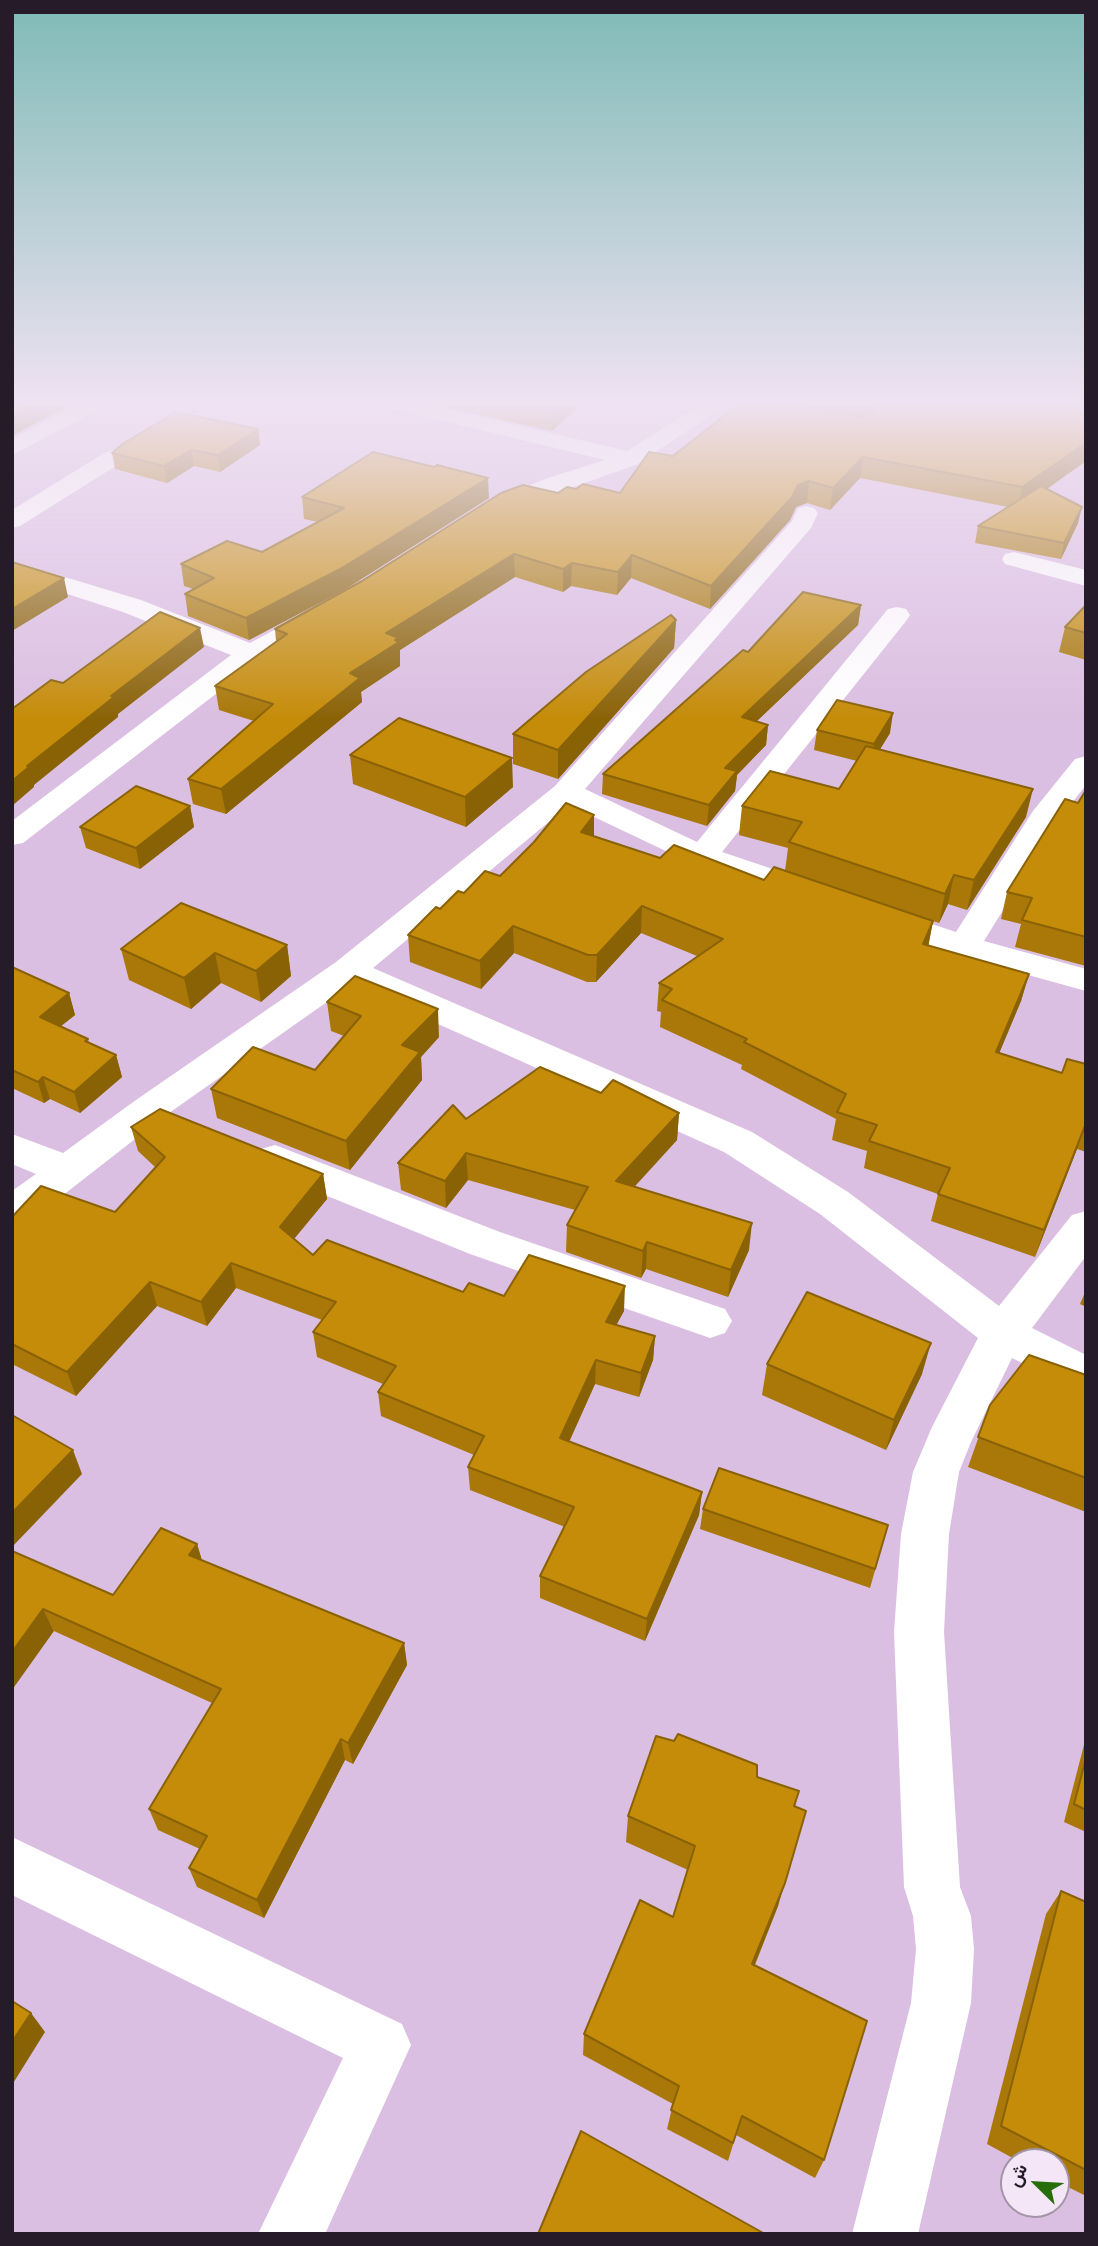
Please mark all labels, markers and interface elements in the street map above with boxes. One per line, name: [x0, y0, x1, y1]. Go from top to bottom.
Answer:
north arrow: [1000, 2148, 1070, 2218]
text: ش: [1002, 2160, 1033, 2191]

